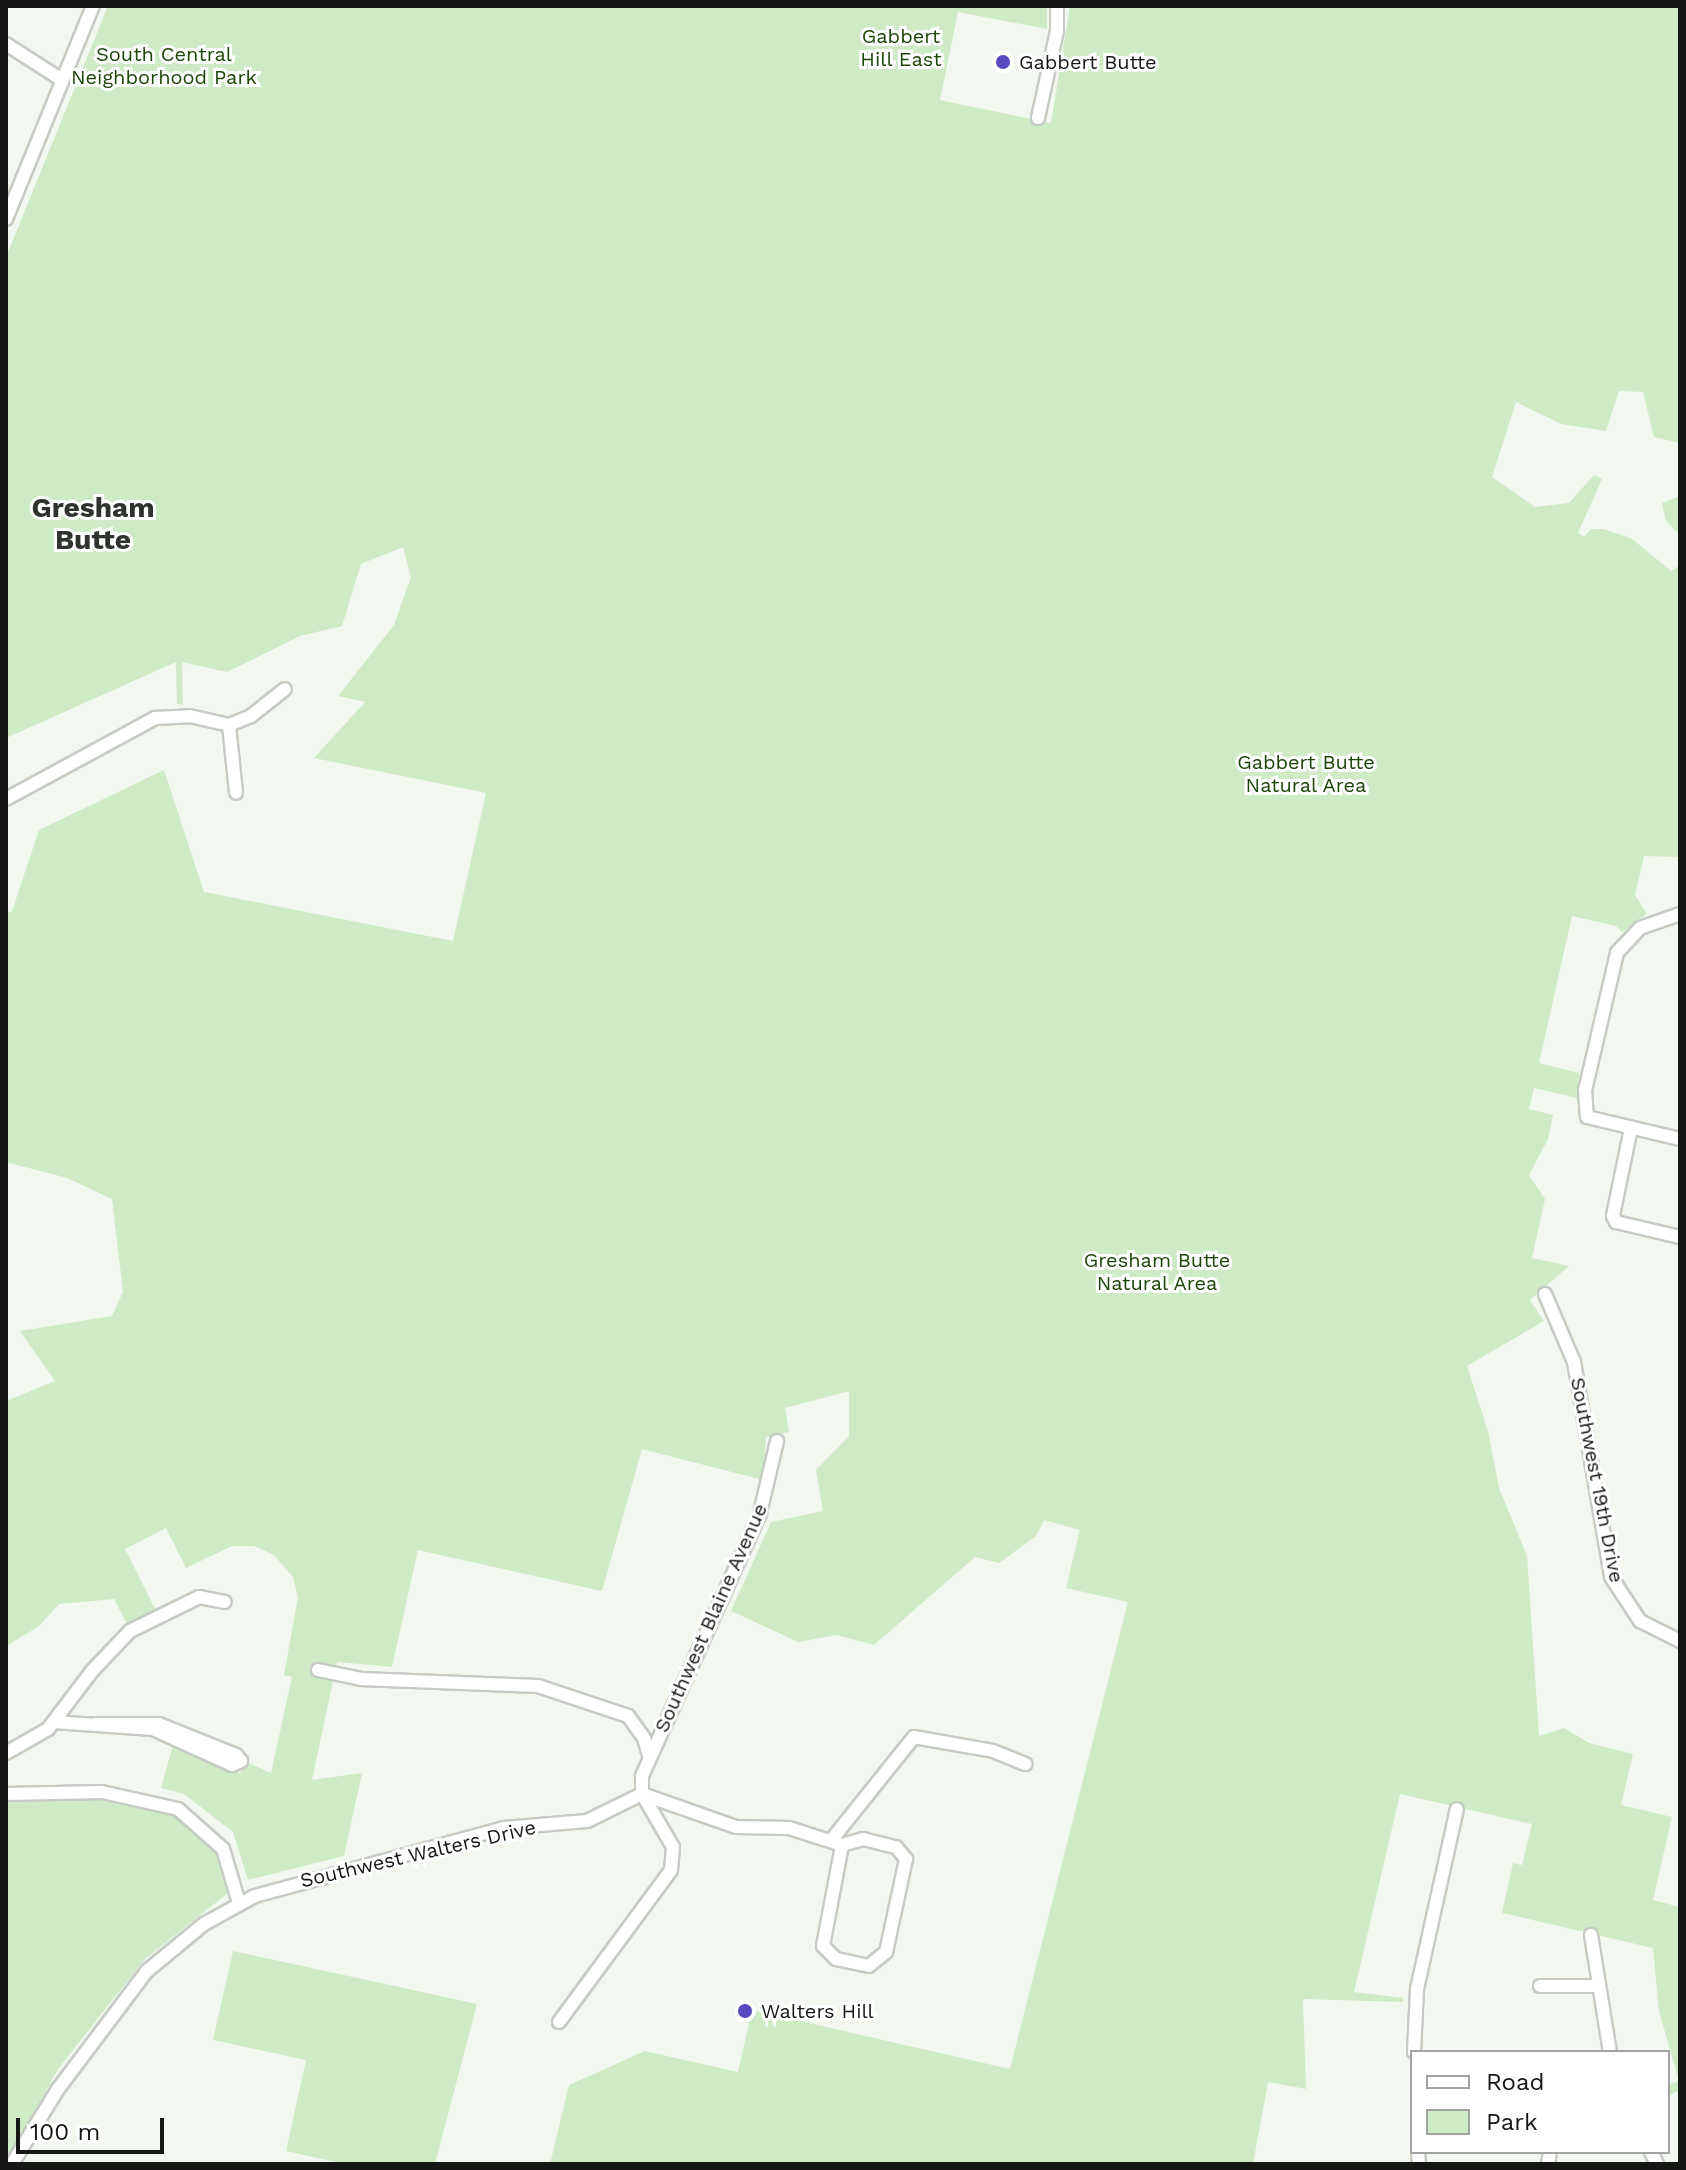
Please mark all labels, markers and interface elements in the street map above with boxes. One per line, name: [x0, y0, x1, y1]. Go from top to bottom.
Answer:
park label: Gabbert Hill East: [860, 25, 942, 72]
park label: South Central Neighborhood Park: [71, 43, 257, 90]
place label: Gabbert Butte: [1019, 50, 1157, 74]
marker: Gabbert Butte: [994, 53, 1012, 71]
district label: Gresham Butte: [31, 491, 155, 557]
park label: Gabbert Butte Natural Area: [1237, 751, 1375, 798]
park label: Gresham Butte Natural Area: [1084, 1249, 1230, 1296]
street label: Southwest 19th Drive: [1565, 1375, 1629, 1585]
street label: Southwest Blaine Avenue: [649, 1500, 773, 1736]
street label: Southwest Walters Drive: [298, 1815, 538, 1893]
place label: Walters Hill: [761, 1999, 874, 2023]
marker: Walters Hill: [736, 2002, 754, 2020]
legend: [1410, 2050, 1670, 2154]
text: Road: [1486, 2068, 1545, 2096]
scale bar: [20, 2102, 168, 2152]
text: Park: [1486, 2108, 1538, 2136]
text: 100 m: [30, 2118, 100, 2146]

